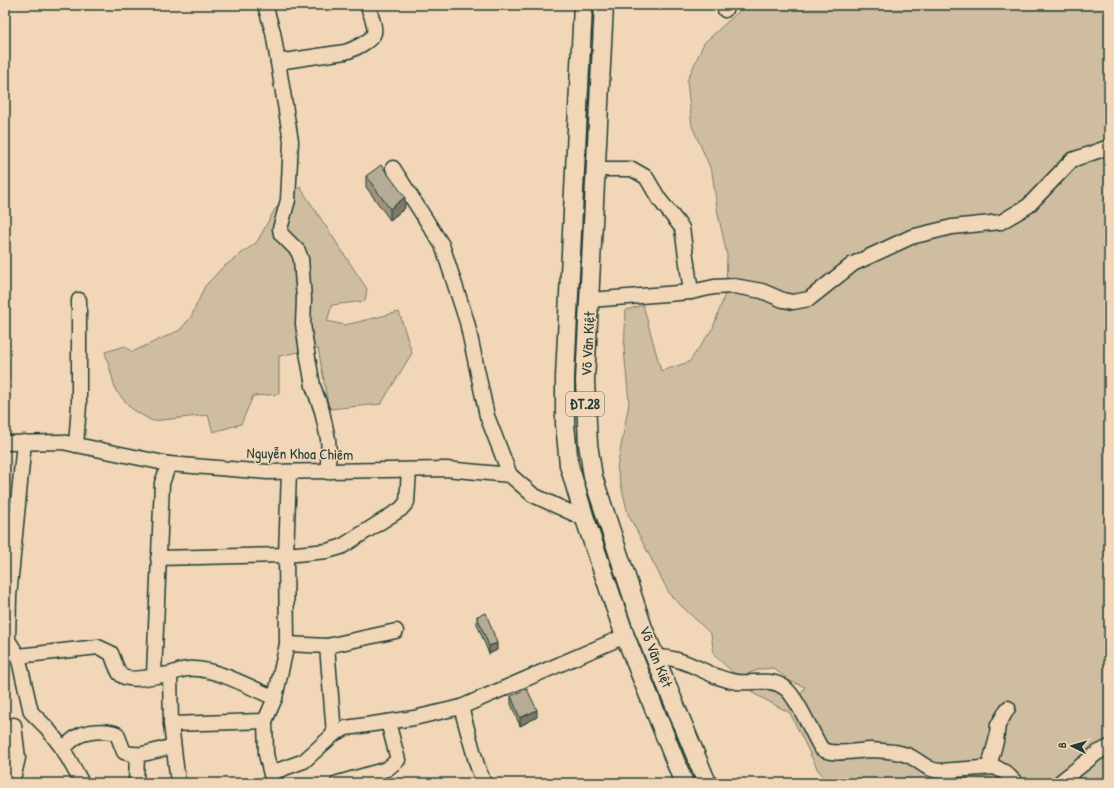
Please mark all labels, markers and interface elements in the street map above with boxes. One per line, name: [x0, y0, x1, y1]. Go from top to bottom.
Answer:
street label: Võ Văn Kiệt: [575, 310, 600, 377]
road number: ĐT.28: [566, 392, 604, 416]
street label: Nguyễn Khoa Chiêm: [246, 442, 354, 465]
street label: Võ Văn Kiệt: [635, 623, 679, 692]
north arrow: [1052, 726, 1092, 766]
text: B: [1055, 741, 1069, 749]

